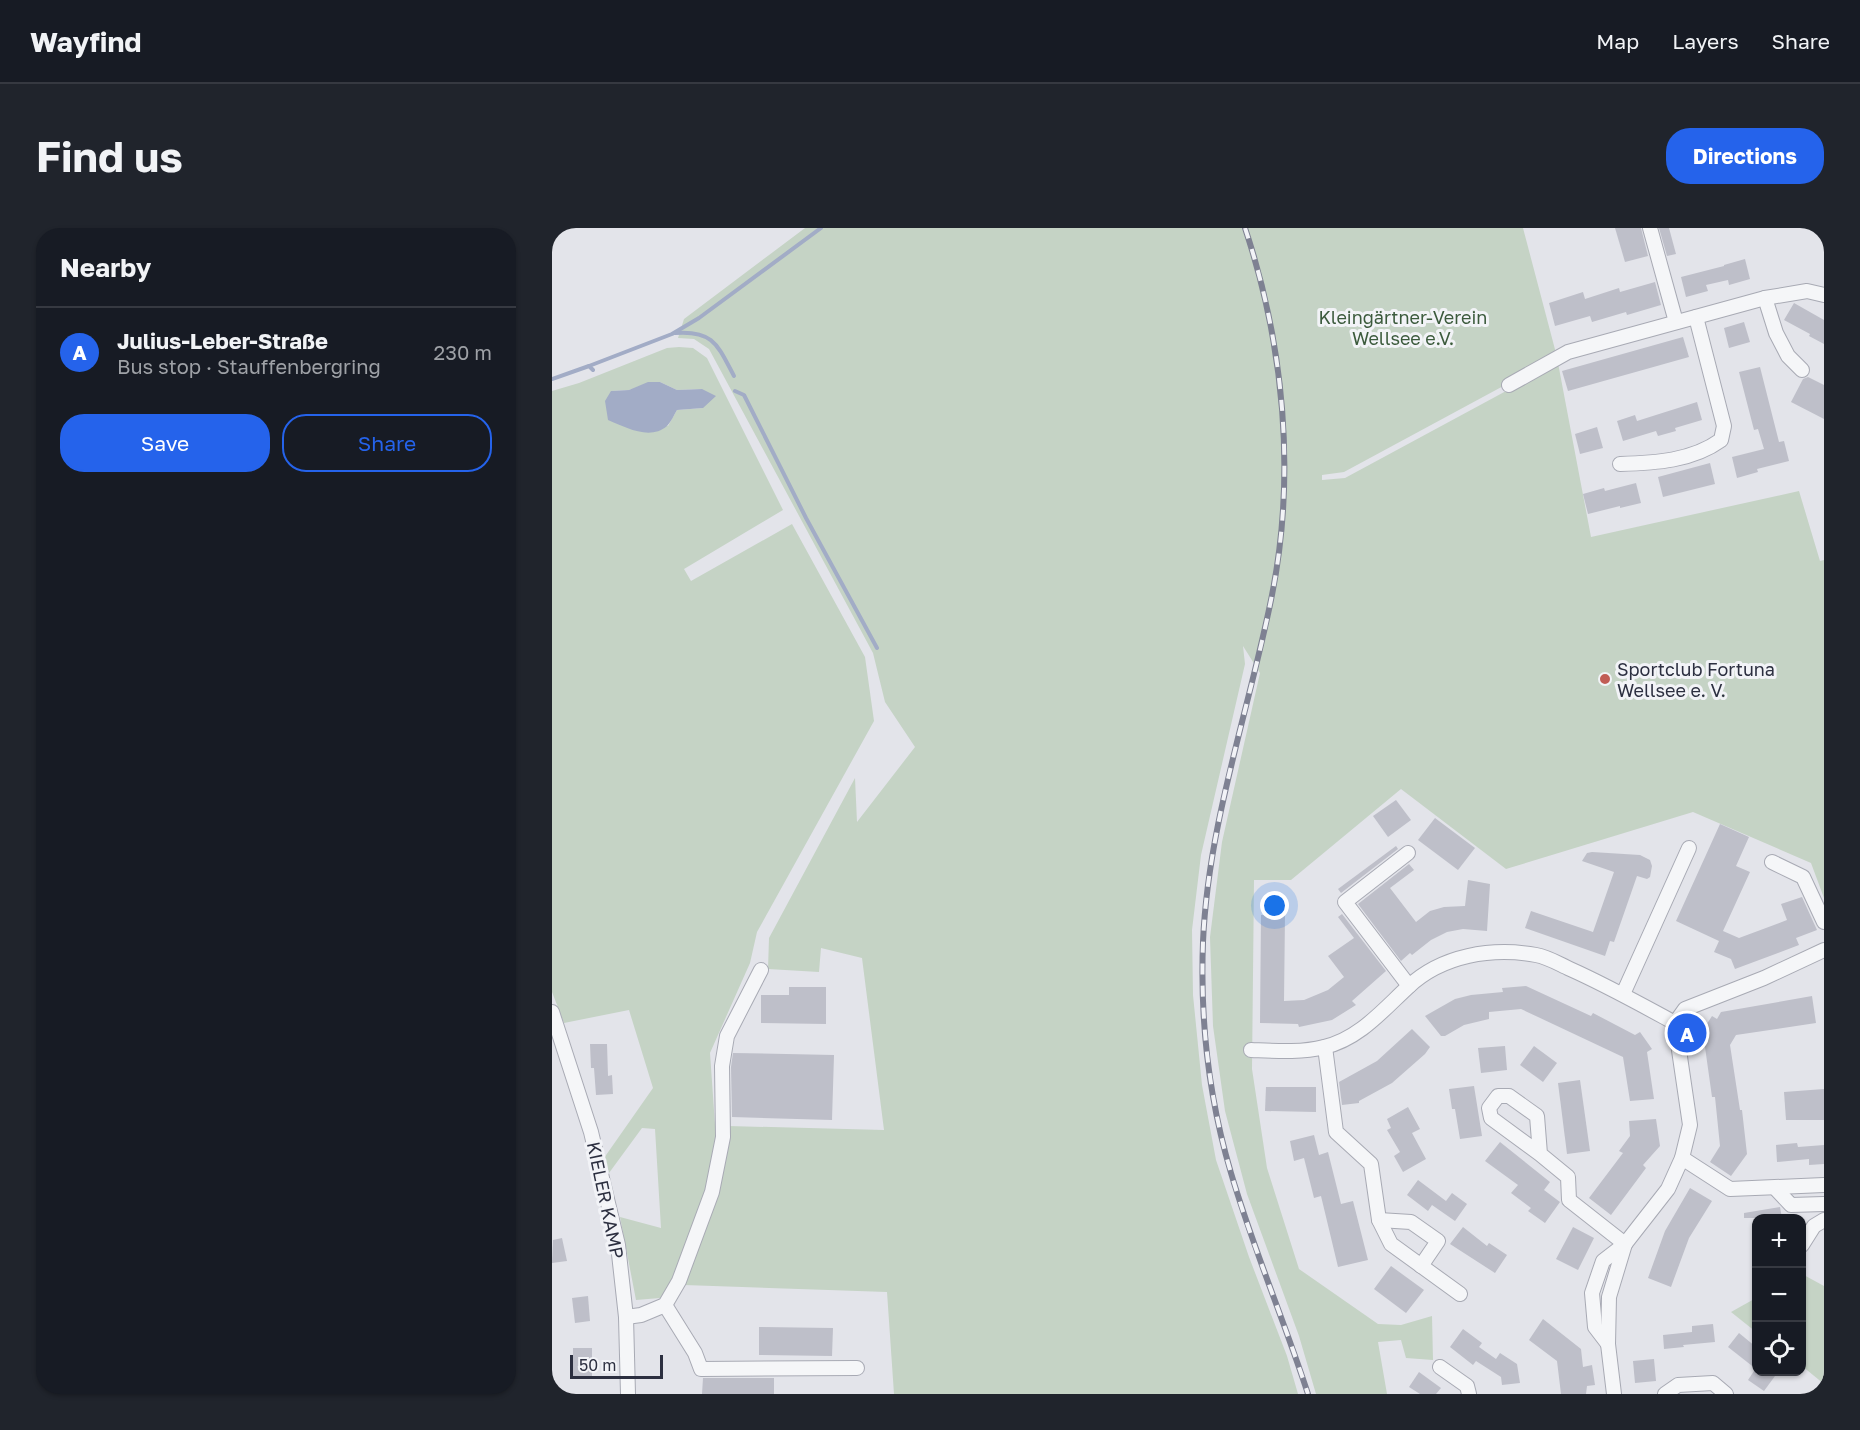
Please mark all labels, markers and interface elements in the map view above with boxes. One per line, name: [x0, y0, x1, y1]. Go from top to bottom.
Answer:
text: Wayfind: [30, 25, 142, 58]
text: Map: [1596, 28, 1639, 54]
text: Layers: [1672, 28, 1739, 54]
text: Share: [1772, 28, 1830, 54]
button: Directions: [1666, 128, 1824, 184]
text: Find us: [36, 131, 183, 181]
text: Nearby: [60, 252, 151, 283]
park label: Kleingärtner-Verein Wellsee e.V.: [1319, 306, 1487, 349]
text: Julius-Leber-Straße: [117, 327, 328, 354]
text: A: [72, 340, 87, 364]
text: 230 m: [434, 340, 492, 364]
text: Bus stop · Stauffenbergring: [117, 354, 381, 378]
button: Save: [60, 414, 270, 472]
button: Share: [282, 414, 492, 472]
place label: Sportclub Fortuna Wellsee e. V.: [1617, 658, 1775, 701]
marker: Sportclub Fortuna Wellsee e. V.: [1598, 672, 1612, 686]
your location: [1260, 891, 1289, 920]
pin: A: [1668, 1010, 1706, 1056]
street label: KIELER KAMP: [583, 1139, 629, 1261]
map controls: [1752, 1214, 1806, 1376]
button: +: [1752, 1214, 1806, 1268]
button: −: [1752, 1268, 1806, 1322]
button: locate: [1752, 1322, 1806, 1376]
scale bar: [570, 1352, 663, 1380]
text: 50 m: [579, 1355, 616, 1375]

